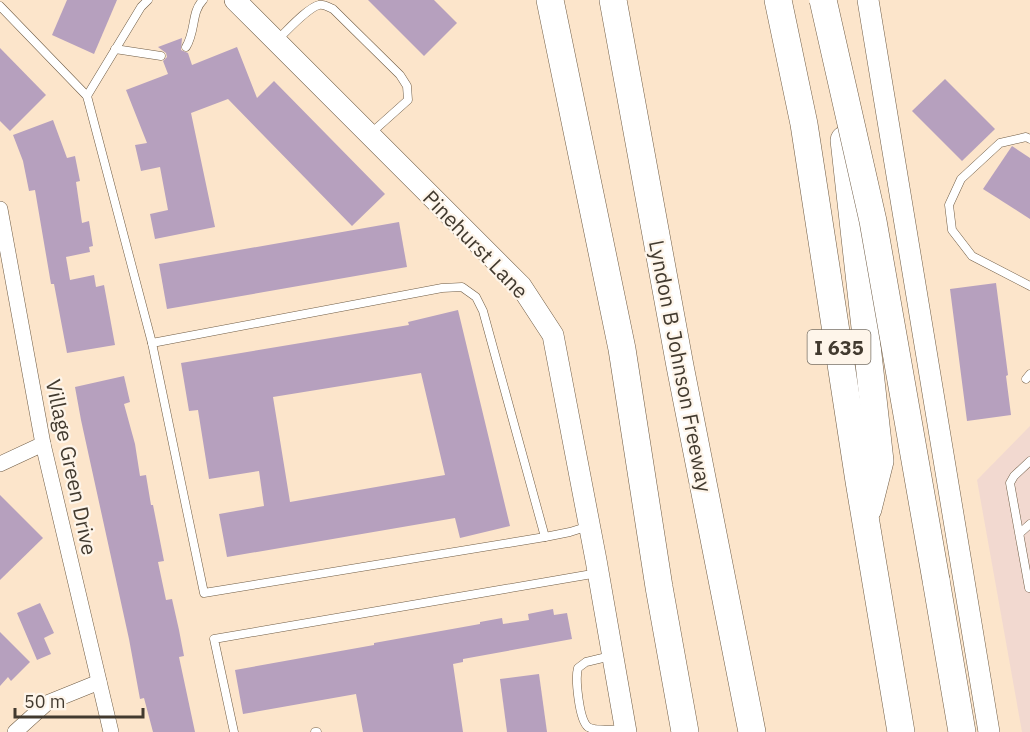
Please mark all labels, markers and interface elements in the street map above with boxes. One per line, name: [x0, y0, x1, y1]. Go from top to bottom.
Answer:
street label: Pinehurst Lane: [417, 184, 535, 304]
street label: Lyndon B Johnson Freeway: [643, 238, 719, 495]
road number: I 635: [808, 330, 870, 364]
street label: Village Green Drive: [40, 377, 104, 557]
scale bar: [15, 681, 142, 719]
text: 50 m: [24, 690, 66, 713]

